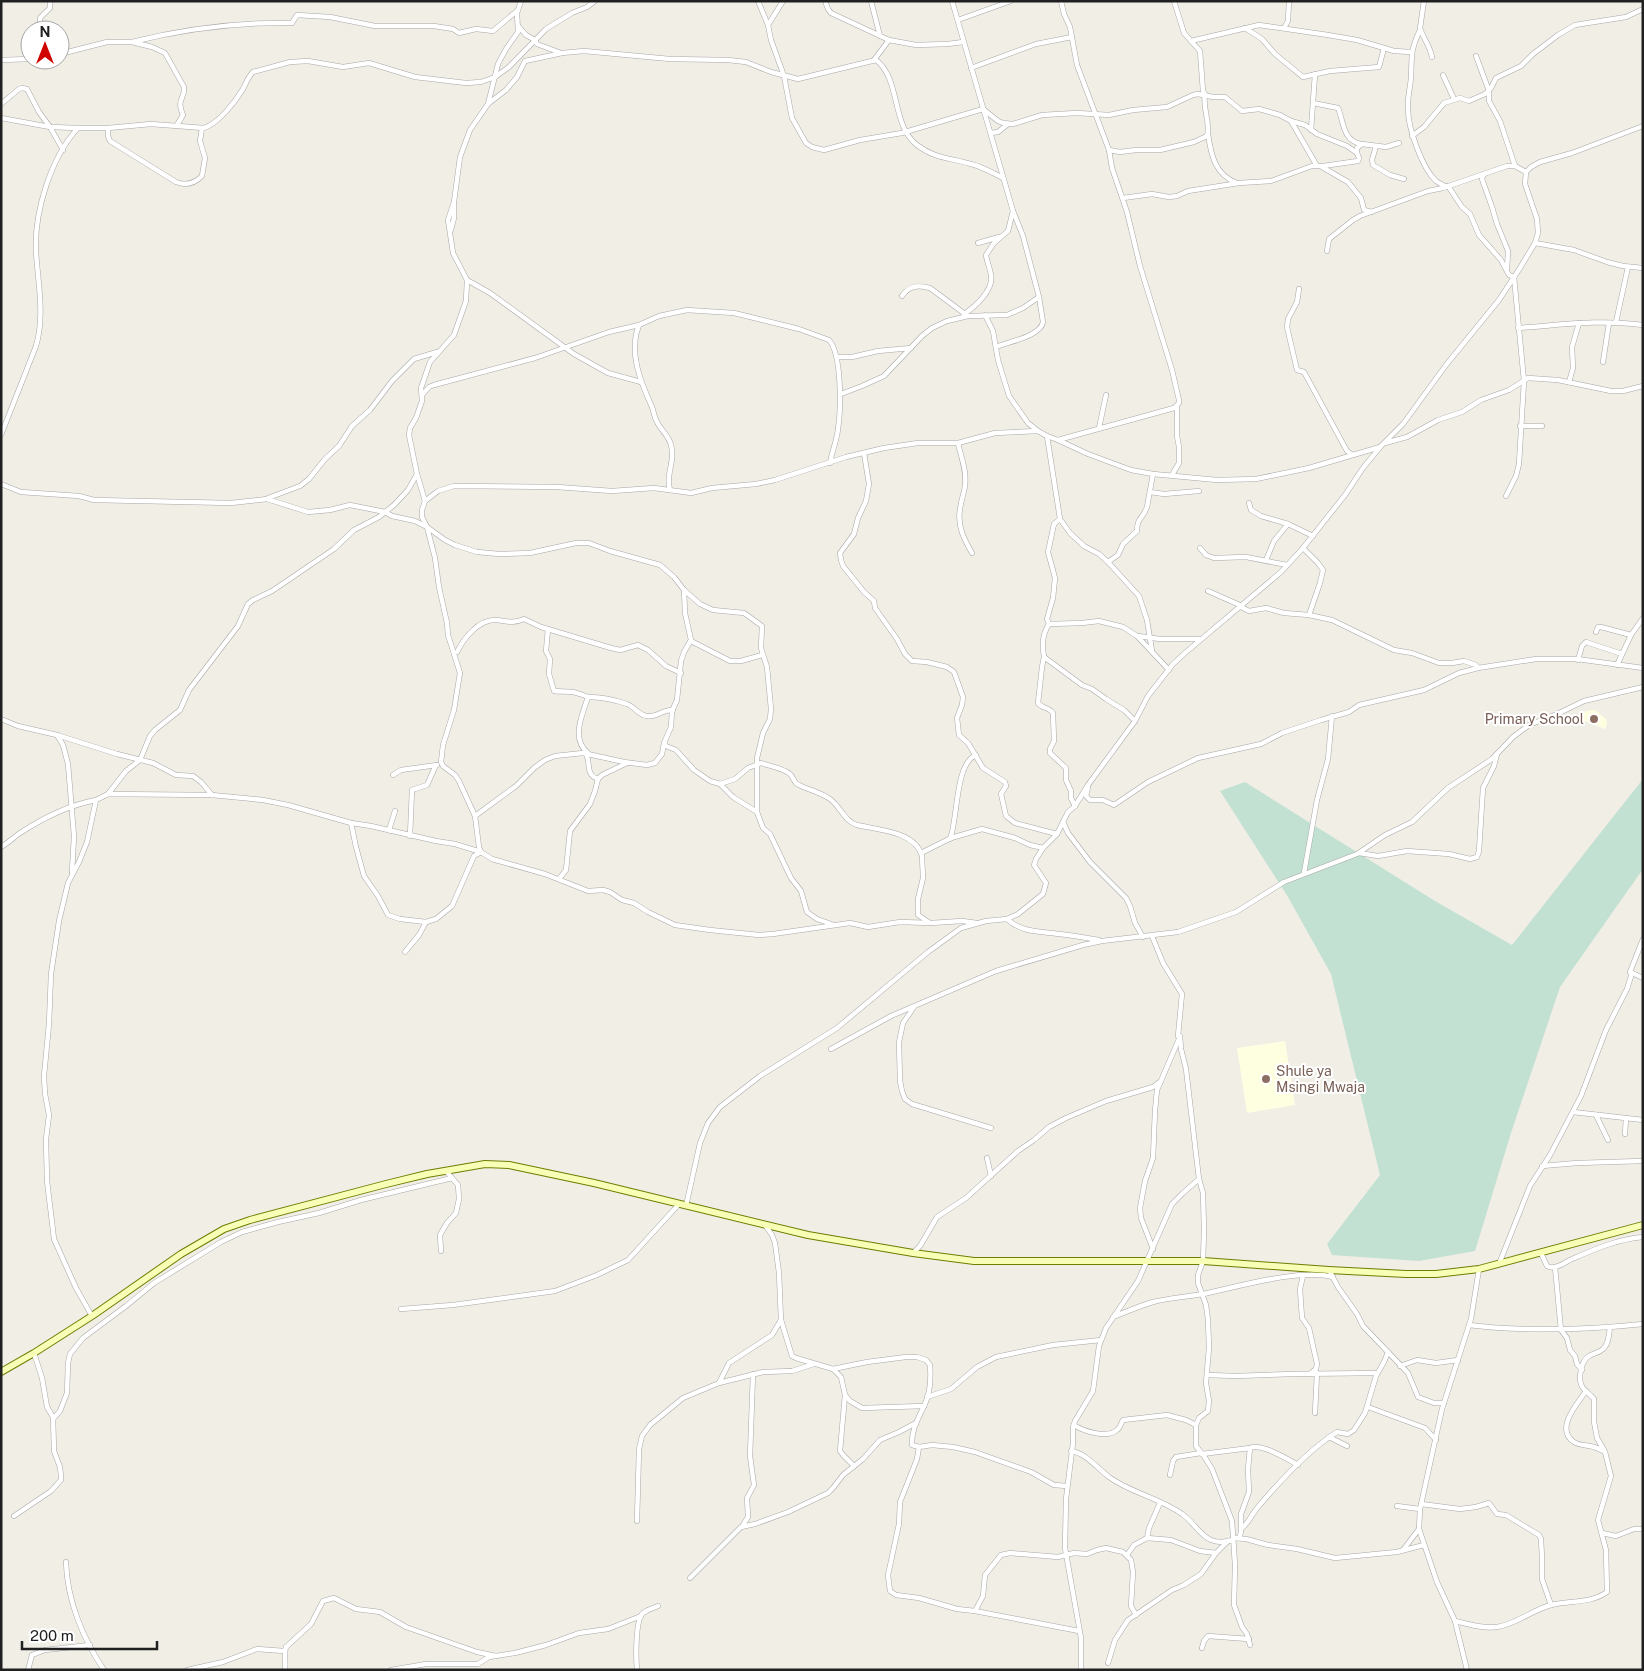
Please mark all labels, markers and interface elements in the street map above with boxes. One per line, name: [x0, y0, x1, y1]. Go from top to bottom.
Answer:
north arrow: [20, 20, 70, 70]
text: N: [40, 24, 50, 40]
place label: Primary School: [1485, 711, 1584, 727]
marker: Primary School: [1588, 713, 1600, 725]
place label: Shule ya Msingi Mwaja: [1276, 1063, 1365, 1095]
marker: Shule ya Msingi Mwaja: [1260, 1073, 1272, 1085]
scale bar: [22, 1618, 158, 1650]
text: 200 m: [30, 1627, 74, 1644]

